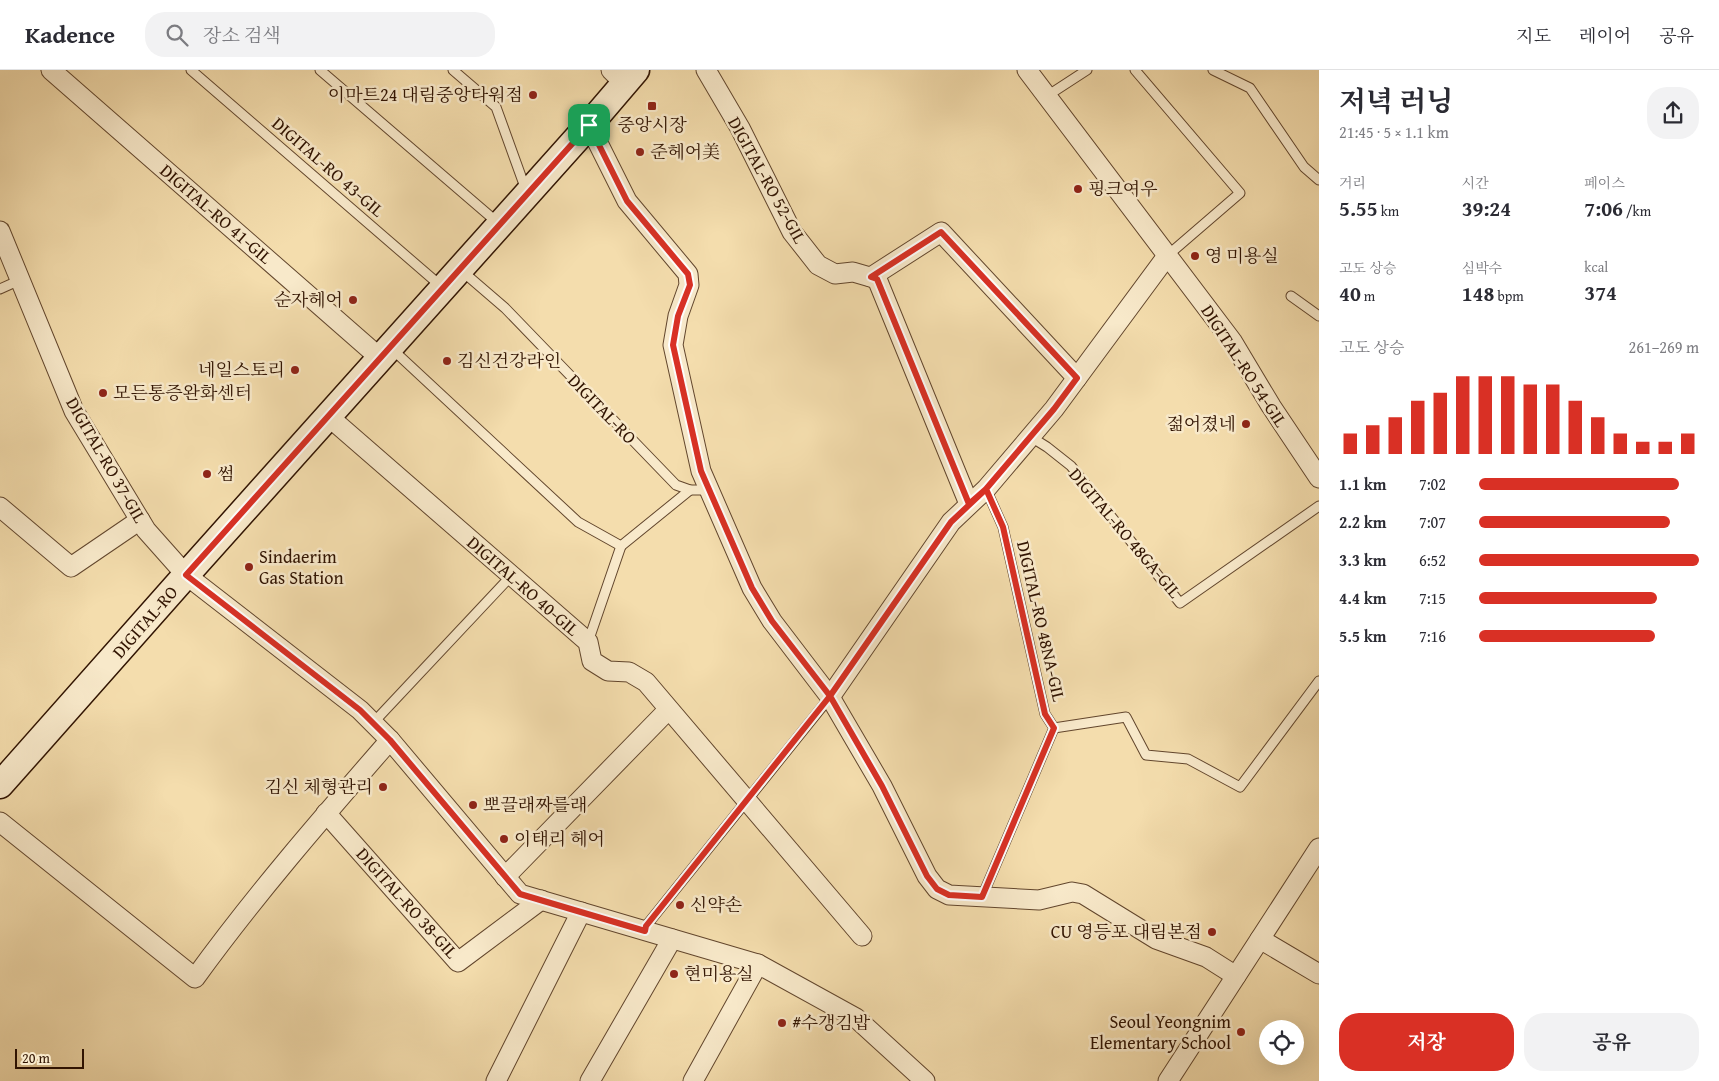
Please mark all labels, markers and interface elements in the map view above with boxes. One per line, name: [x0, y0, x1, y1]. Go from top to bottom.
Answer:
search box: [145, 12, 495, 57]
text: Kadence: [25, 17, 115, 52]
icon: search: [163, 21, 191, 49]
text: 장소 검색: [203, 21, 281, 49]
text: 지도: [1516, 22, 1551, 49]
text: 레이어: [1579, 22, 1631, 49]
text: 공유: [1659, 22, 1694, 49]
text: 저녁 러닝: [1339, 80, 1453, 121]
place label: 이마트24 대림중앙타워점: [328, 81, 523, 108]
button: share: [1647, 87, 1699, 139]
marker: 이마트24 대림중앙타워점: [527, 89, 539, 101]
marker: 중앙시장: [646, 100, 658, 112]
pin: [568, 104, 610, 146]
street label: DIGITAL-RO 43-GIL: [266, 110, 391, 223]
icon: arrive: [575, 111, 603, 139]
place label: 중앙시장: [617, 111, 687, 138]
street label: DIGITAL-RO 52-GIL: [721, 111, 814, 248]
text: 21:45 · 5 × 1.1 km: [1339, 120, 1449, 144]
place label: 준헤어美: [650, 138, 720, 165]
marker: 준헤어美: [634, 146, 646, 158]
street label: DIGITAL-RO 41-GIL: [154, 157, 279, 270]
text: 거리: [1339, 173, 1366, 193]
text: 시간: [1462, 173, 1489, 193]
text: 페이스: [1584, 173, 1625, 193]
place label: 핑크여우: [1088, 175, 1158, 202]
marker: 핑크여우: [1072, 183, 1084, 195]
text: 5.55: [1339, 193, 1378, 224]
text: 39:24: [1462, 193, 1511, 224]
text: 7:06: [1584, 193, 1623, 224]
text: km: [1378, 201, 1399, 221]
text: /km: [1623, 201, 1651, 221]
place label: 영 미용실: [1205, 242, 1279, 269]
marker: 영 미용실: [1189, 250, 1201, 262]
text: kcal: [1584, 257, 1608, 277]
text: 고도 상승: [1339, 258, 1396, 278]
text: 심박수: [1462, 258, 1502, 278]
text: 374: [1584, 277, 1617, 308]
text: 40: [1339, 278, 1361, 309]
text: 148: [1462, 278, 1494, 309]
place label: 순자헤어: [273, 286, 343, 313]
text: m: [1361, 286, 1375, 306]
text: bpm: [1494, 286, 1524, 306]
marker: 순자헤어: [347, 294, 359, 306]
street label: DIGITAL-RO 54-GIL: [1195, 299, 1294, 432]
text: 고도 상승: [1339, 335, 1404, 359]
text: 261–269 m: [1629, 335, 1699, 359]
place label: 김신건강라인: [457, 347, 561, 374]
marker: 김신건강라인: [441, 355, 453, 367]
place label: 네일스토리: [198, 356, 285, 383]
marker: 네일스토리: [289, 364, 301, 376]
street label: DIGITAL-RO: [562, 367, 643, 450]
place label: 모든통증완화센터: [113, 379, 252, 406]
marker: 모든통증완화센터: [97, 387, 109, 399]
street label: DIGITAL-RO 37-GIL: [59, 392, 154, 528]
place label: 젊어졌네: [1166, 410, 1236, 437]
marker: 젊어졌네: [1240, 418, 1252, 430]
place label: 썸: [217, 460, 234, 487]
street label: DIGITAL-RO 48GA-GIL: [1063, 462, 1188, 604]
marker: 썸: [201, 468, 213, 480]
text: 1.1 km: [1339, 472, 1386, 496]
text: 7:02: [1419, 472, 1446, 496]
text: 2.2 km: [1339, 510, 1386, 534]
text: 7:07: [1419, 510, 1446, 534]
street label: DIGITAL-RO 40-GIL: [461, 529, 586, 642]
street label: DIGITAL-RO 48NA-GIL: [1010, 538, 1073, 704]
place label: Sindaerim Gas Station: [259, 543, 344, 591]
text: 3.3 km: [1339, 548, 1386, 572]
text: 6:52: [1419, 548, 1446, 572]
marker: Sindaerim Gas Station: [243, 561, 255, 573]
street label: DIGITAL-RO: [105, 579, 184, 664]
text: 4.4 km: [1339, 586, 1386, 610]
text: 7:15: [1419, 586, 1446, 610]
text: 5.5 km: [1339, 624, 1386, 648]
text: 7:16: [1419, 624, 1446, 648]
place label: 김신 체형관리: [265, 773, 373, 800]
marker: 김신 체형관리: [377, 781, 389, 793]
place label: 뽀끌래짜를래: [483, 791, 587, 818]
marker: 뽀끌래짜를래: [467, 799, 479, 811]
place label: 이태리 헤어: [514, 825, 605, 852]
marker: 이태리 헤어: [498, 833, 510, 845]
street label: DIGITAL-RO 38-GIL: [350, 841, 465, 964]
place label: 신약손: [690, 891, 742, 918]
marker: 신약손: [674, 899, 686, 911]
place label: CU 영등포 대림본점: [1051, 918, 1202, 945]
marker: CU 영등포 대림본점: [1206, 926, 1218, 938]
place label: 현미용실: [684, 960, 754, 987]
marker: 현미용실: [668, 968, 680, 980]
place label: Seoul Yeongnim Elementary School: [1090, 1008, 1231, 1056]
place label: #수갱김밥: [792, 1009, 871, 1036]
button: 저장: [1339, 1013, 1514, 1071]
button: 공유: [1524, 1013, 1699, 1071]
marker: #수갱김밥: [776, 1017, 788, 1029]
map controls: [1259, 1020, 1304, 1065]
button: locate: [1259, 1020, 1304, 1065]
marker: Seoul Yeongnim Elementary School: [1235, 1026, 1247, 1038]
scale bar: [15, 1046, 84, 1069]
text: 20 m: [22, 1048, 50, 1068]

